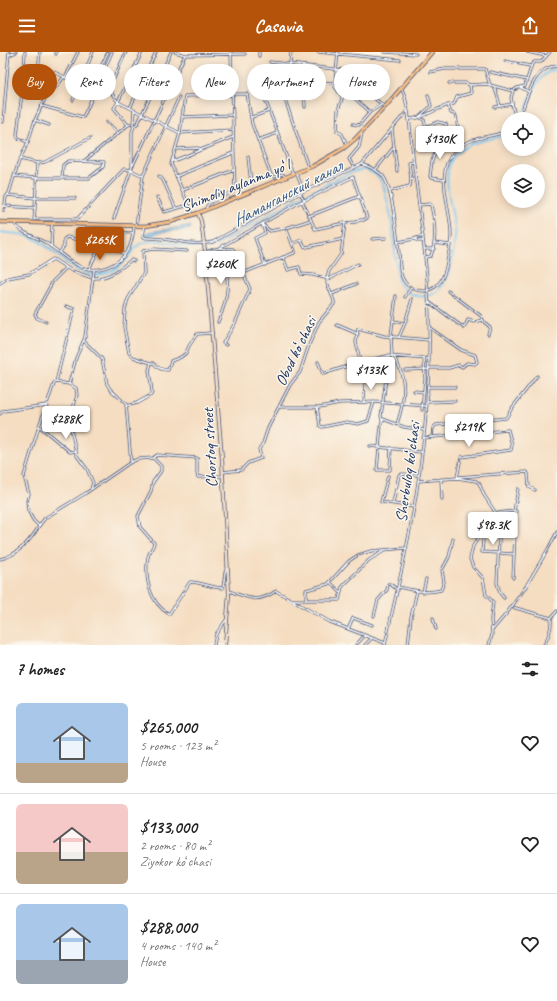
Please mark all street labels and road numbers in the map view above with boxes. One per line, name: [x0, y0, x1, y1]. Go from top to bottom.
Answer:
street label: Shimoliy aylanma yoʻl: [178, 154, 296, 217]
street label: Obod koʻchasi: [271, 312, 322, 389]
street label: Chortoq street: [198, 406, 222, 488]
street label: Sherbuloq koʻchasi: [391, 419, 425, 524]

